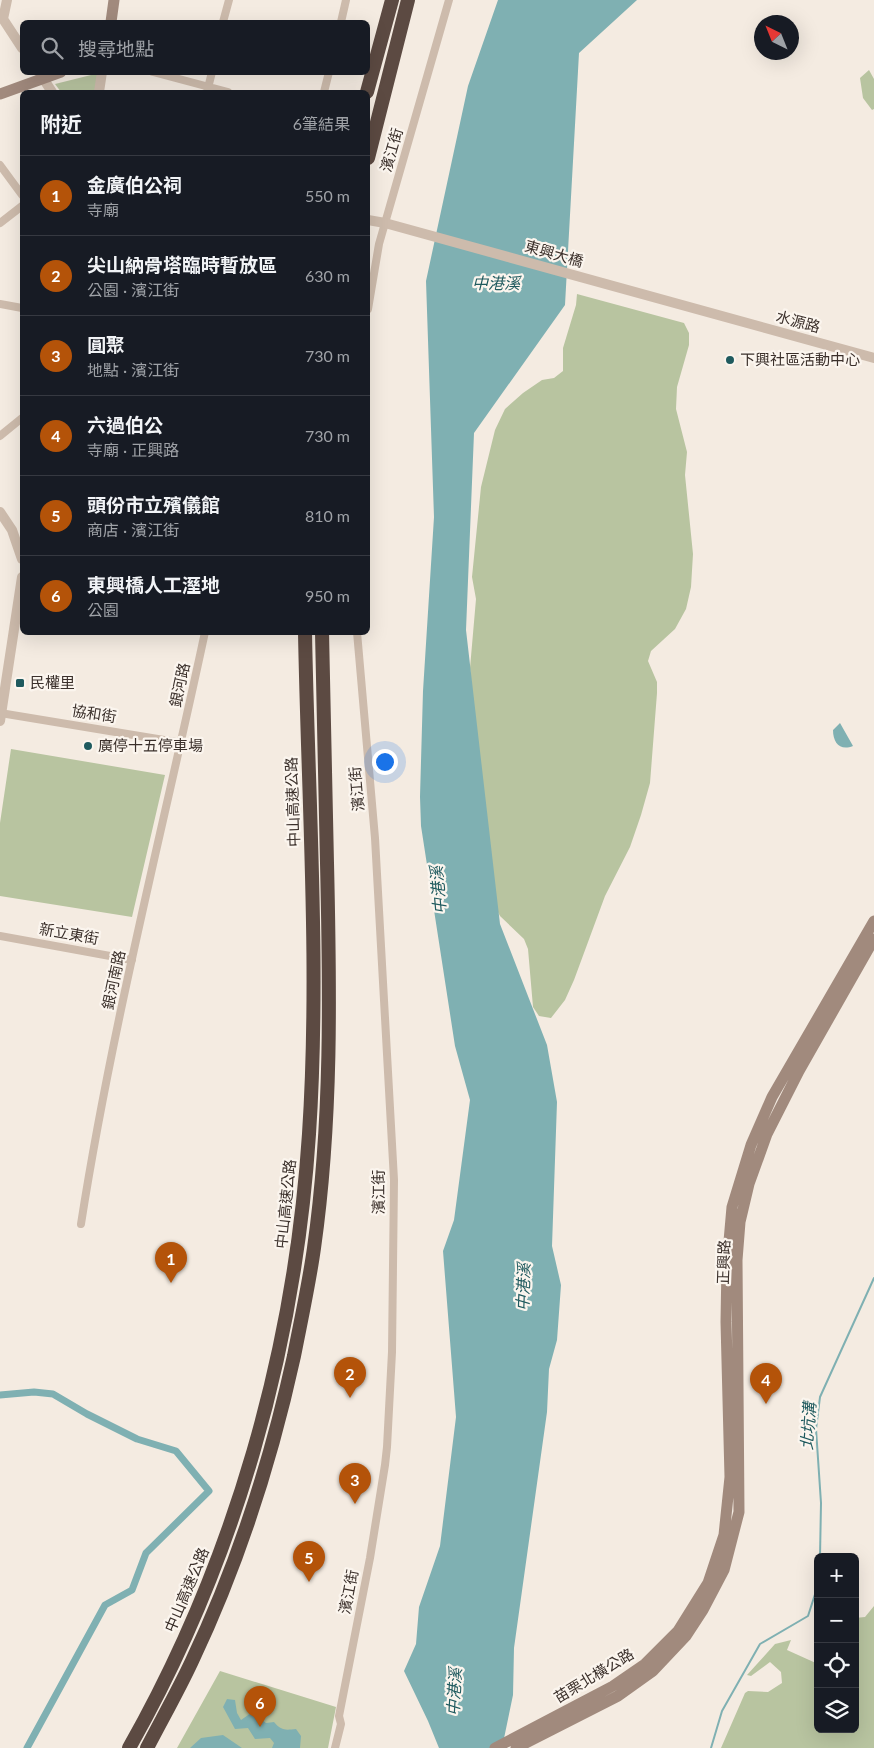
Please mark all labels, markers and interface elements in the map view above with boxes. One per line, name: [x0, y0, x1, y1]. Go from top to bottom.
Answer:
north arrow: [754, 15, 799, 60]
search box: [20, 20, 370, 75]
icon: search: [38, 34, 66, 62]
text: 搜尋地點: [78, 37, 154, 60]
text: 附近: [40, 111, 82, 136]
text: 6筆結果: [293, 114, 350, 133]
street label: 濱江街: [376, 126, 406, 174]
text: 金廣伯公祠: [87, 173, 182, 196]
text: 1: [51, 186, 61, 205]
text: 550 m: [305, 186, 350, 205]
text: 寺廟: [87, 200, 119, 219]
street label: 東興大橋: [523, 236, 586, 270]
text: 尖山納骨塔臨時暫放區: [87, 253, 277, 276]
text: 2: [51, 266, 61, 285]
text: 630 m: [305, 266, 350, 285]
water label: 中港溪: [472, 273, 522, 292]
text: 公園 · 濱江街: [87, 280, 179, 299]
street label: 水源路: [774, 307, 822, 336]
text: 圓聚: [87, 333, 125, 356]
text: 3: [51, 346, 61, 365]
text: 730 m: [305, 346, 350, 365]
place label: 下興社區活動中心: [740, 350, 860, 368]
marker: 下興社區活動中心: [724, 354, 736, 366]
text: 地點 · 濱江街: [87, 360, 179, 379]
text: 六過伯公: [87, 413, 163, 436]
text: 4: [51, 426, 61, 445]
text: 730 m: [305, 426, 350, 445]
text: 寺廟 · 正興路: [87, 440, 179, 459]
text: 頭份市立殯儀館: [87, 493, 220, 516]
text: 5: [51, 506, 61, 525]
text: 810 m: [305, 506, 350, 525]
text: 商店 · 濱江街: [87, 520, 179, 539]
text: 東興橋人工溼地: [87, 573, 220, 596]
text: 6: [51, 586, 61, 605]
text: 950 m: [305, 586, 350, 605]
text: 公園: [87, 600, 119, 619]
street label: 銀河路: [166, 661, 193, 709]
place label: 民權里: [30, 673, 75, 691]
marker: 民權里: [14, 677, 26, 689]
street label: 協和街: [71, 701, 118, 725]
place label: 廣停十五停車場: [98, 736, 203, 754]
marker: 廣停十五停車場: [82, 740, 94, 752]
your location: [372, 749, 398, 775]
street label: 中山高速公路: [281, 757, 303, 847]
street label: 濱江街: [345, 766, 367, 812]
water label: 中港溪: [426, 863, 449, 915]
street label: 新立東街: [38, 919, 100, 947]
street label: 銀河南路: [98, 949, 128, 1011]
street label: 中山高速公路: [271, 1158, 299, 1250]
street label: 濱江街: [369, 1169, 387, 1215]
street label: 正興路: [713, 1239, 733, 1285]
pin: 1: [155, 1242, 187, 1283]
water label: 中港溪: [512, 1261, 533, 1311]
pin: 2: [334, 1357, 366, 1398]
pin: 4: [750, 1363, 782, 1404]
water label: 北坑溝: [796, 1399, 819, 1451]
pin: 3: [339, 1463, 371, 1504]
pin: 5: [293, 1541, 325, 1582]
street label: 中山高速公路: [160, 1545, 212, 1635]
map controls: [814, 1553, 859, 1733]
button: +: [814, 1553, 859, 1598]
street label: 濱江街: [335, 1568, 361, 1616]
button: −: [814, 1598, 859, 1643]
button: locate: [814, 1643, 859, 1688]
street label: 苗栗北橫公路: [550, 1644, 637, 1706]
water label: 中港溪: [443, 1666, 464, 1716]
pin: 6: [244, 1686, 276, 1727]
button: layers: [814, 1688, 859, 1733]

